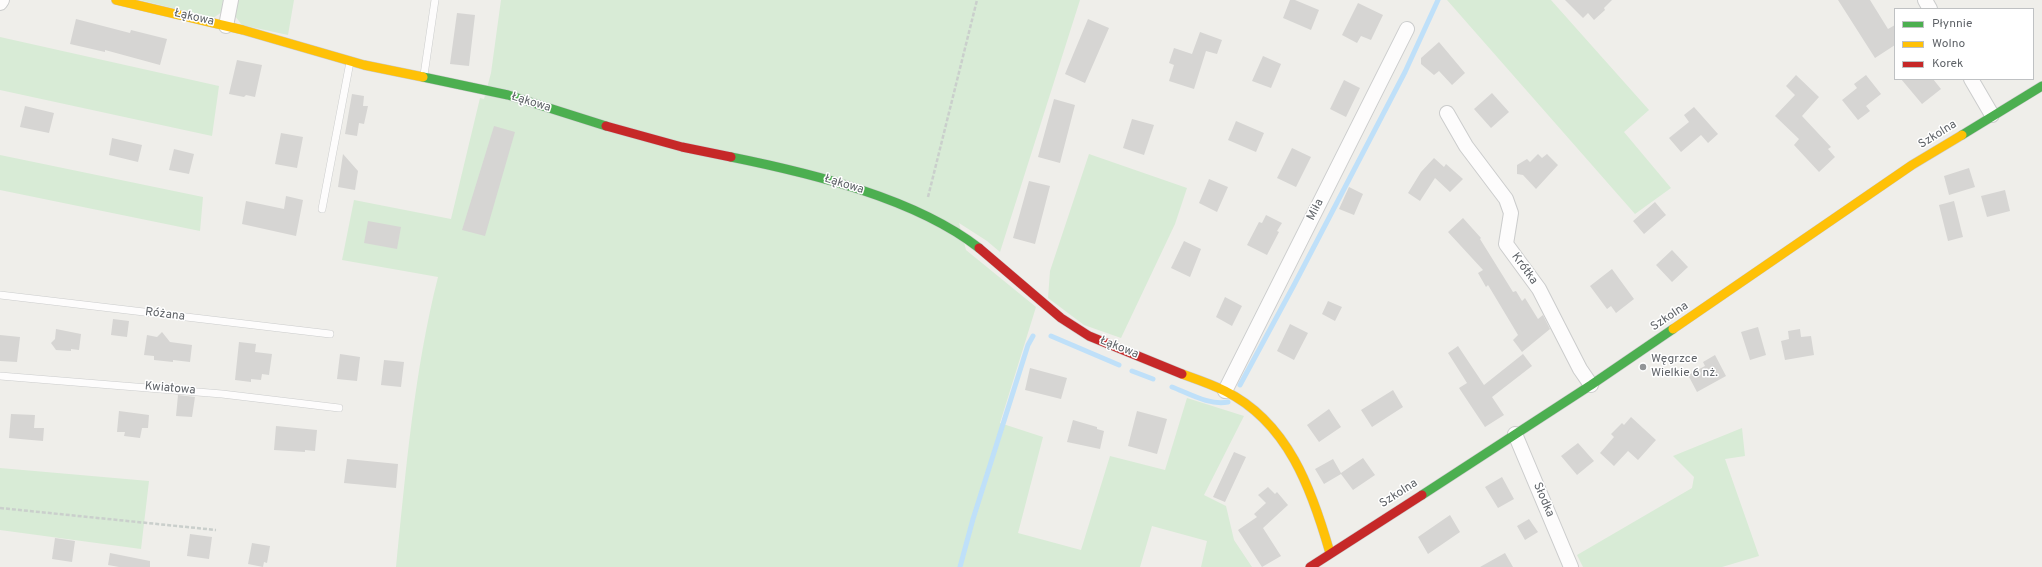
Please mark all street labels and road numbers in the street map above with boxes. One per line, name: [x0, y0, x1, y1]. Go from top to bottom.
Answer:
street label: Łąkowa: [173, 6, 215, 30]
street label: Łąkowa: [510, 90, 552, 116]
street label: Szkolna: [1916, 118, 1960, 152]
street label: Łąkowa: [823, 172, 865, 198]
street label: Miła: [1305, 197, 1327, 223]
street label: Krótka: [1508, 250, 1540, 288]
street label: Szkolna: [1648, 299, 1692, 335]
street label: Różana: [144, 305, 186, 325]
street label: Łąkowa: [1098, 334, 1140, 362]
street label: Kwiatowa: [144, 380, 196, 398]
street label: Szkolna: [1377, 476, 1421, 512]
street label: Słodka: [1529, 480, 1557, 520]

